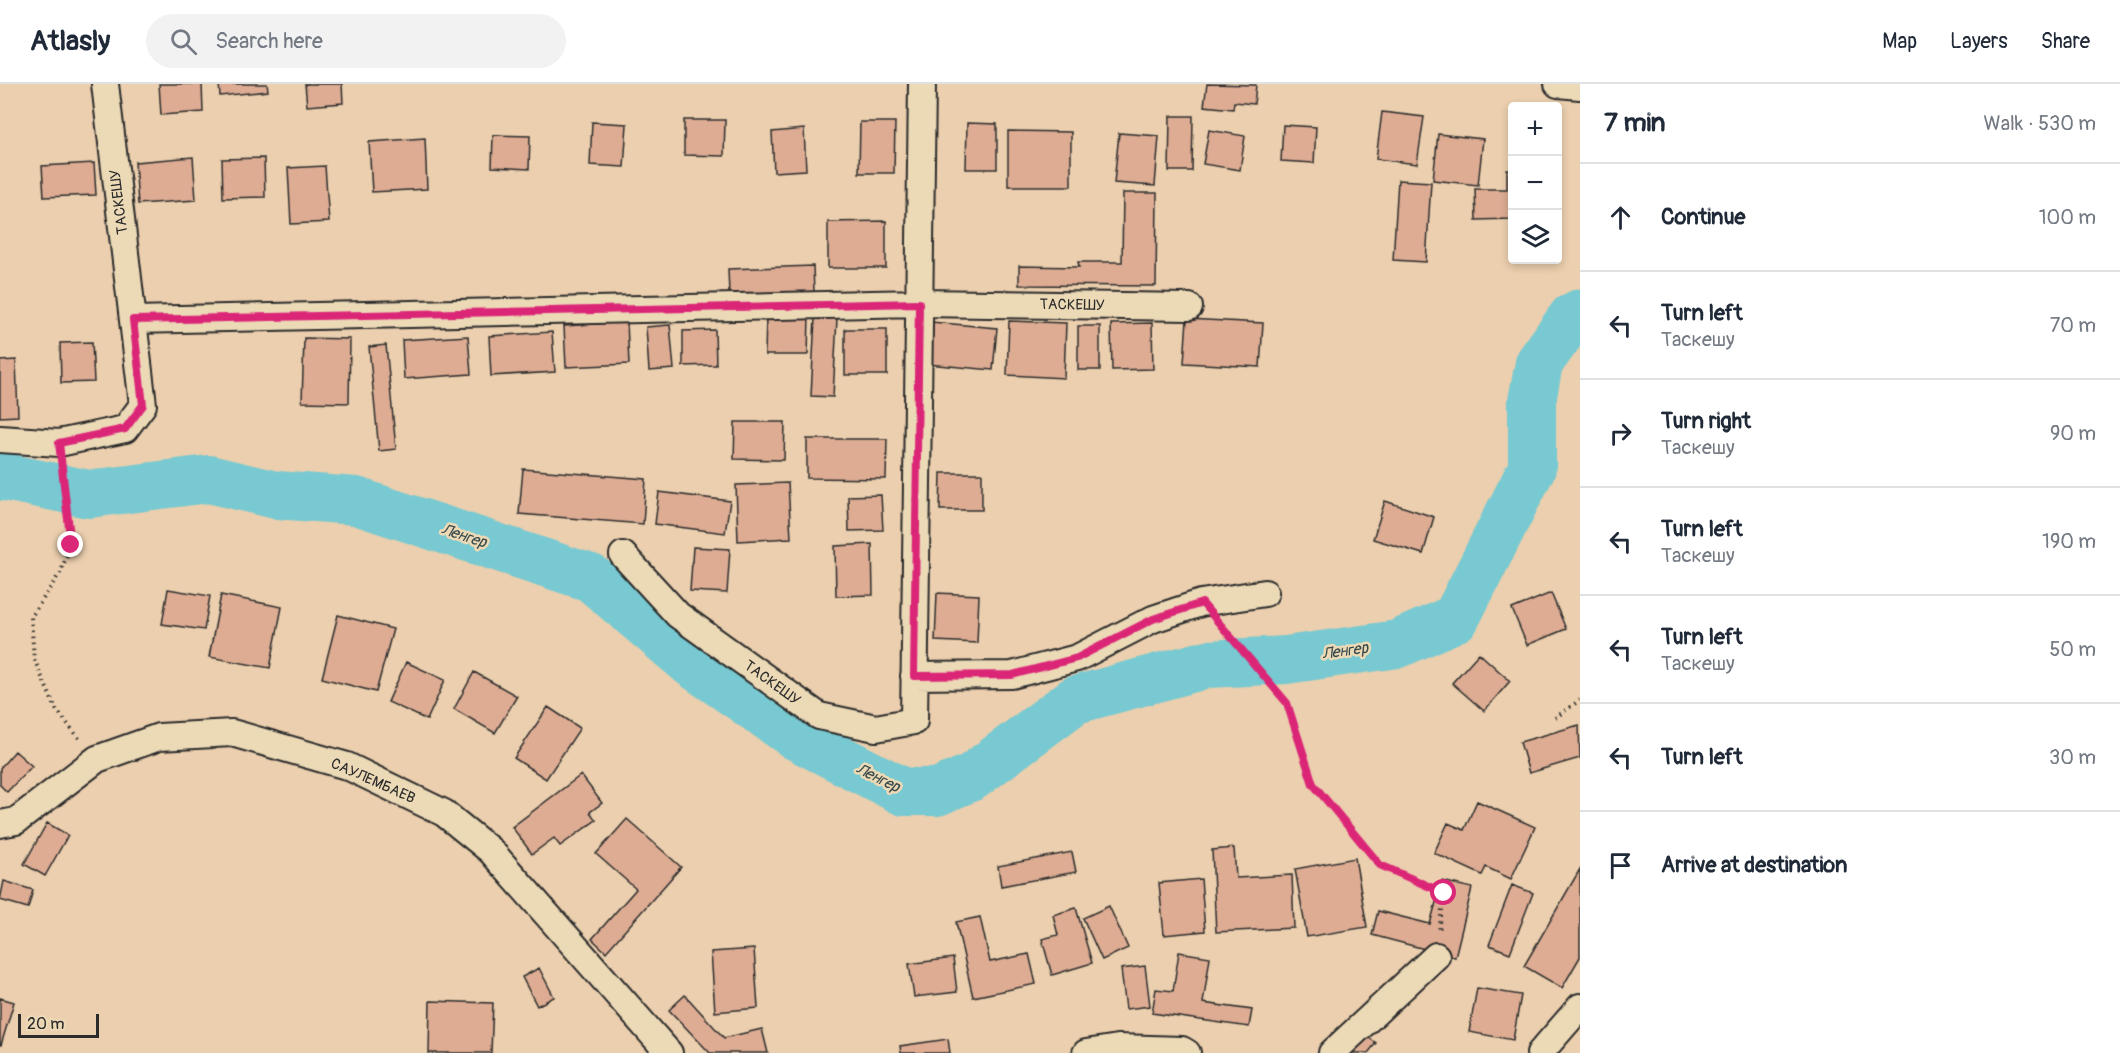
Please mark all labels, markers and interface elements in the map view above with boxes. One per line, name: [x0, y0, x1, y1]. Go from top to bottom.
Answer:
search box: [146, 14, 566, 68]
text: Atlasly: [30, 24, 110, 59]
icon: search: [167, 25, 200, 58]
text: Search here: [215, 27, 323, 55]
text: Map: [1882, 28, 1917, 55]
text: Layers: [1950, 28, 2008, 55]
text: Share: [2041, 28, 2090, 55]
map controls: [1508, 102, 1562, 264]
button: +: [1508, 102, 1562, 156]
text: 7 min: [1604, 107, 1666, 139]
text: Walk · 530 m: [1984, 111, 2096, 136]
button: −: [1508, 156, 1562, 210]
street label: ТАСКЕШУ: [106, 169, 132, 235]
icon: ahead: [1604, 201, 1637, 234]
text: Continue: [1661, 203, 1745, 231]
text: 100 m: [2039, 205, 2096, 230]
button: layers: [1508, 210, 1562, 264]
street label: ТАСКЕШУ: [1039, 295, 1105, 315]
text: Turn left: [1661, 299, 1743, 327]
icon: left: [1604, 309, 1637, 342]
text: 70 m: [2050, 313, 2096, 338]
text: Таскешу: [1661, 327, 1734, 352]
text: Turn right: [1661, 407, 1751, 435]
icon: right: [1604, 417, 1637, 450]
text: 90 m: [2050, 421, 2096, 446]
text: Таскешу: [1661, 435, 1734, 460]
text: Turn left: [1661, 515, 1743, 543]
water label: Ленгер: [439, 519, 491, 553]
icon: left: [1604, 525, 1637, 558]
text: 190 m: [2042, 529, 2096, 554]
route end: [57, 531, 83, 557]
text: Таскешу: [1661, 543, 1734, 568]
text: Turn left: [1661, 623, 1743, 651]
icon: left: [1604, 633, 1637, 666]
text: 50 m: [2049, 637, 2096, 662]
water label: Ленгер: [1321, 638, 1371, 664]
text: Таскешу: [1661, 651, 1734, 676]
street label: ТАСКЕШУ: [740, 656, 804, 710]
icon: left: [1604, 741, 1637, 774]
text: Turn left: [1661, 743, 1743, 771]
text: 30 m: [2049, 745, 2096, 770]
street label: САУЛЕМБАЕВ: [328, 754, 418, 808]
water label: Ленгер: [853, 759, 905, 798]
icon: arrive: [1604, 849, 1637, 882]
text: Arrive at destination: [1661, 851, 1847, 879]
route start: [1430, 879, 1456, 905]
scale bar: [18, 1011, 99, 1038]
text: 20 m: [27, 1014, 65, 1034]

